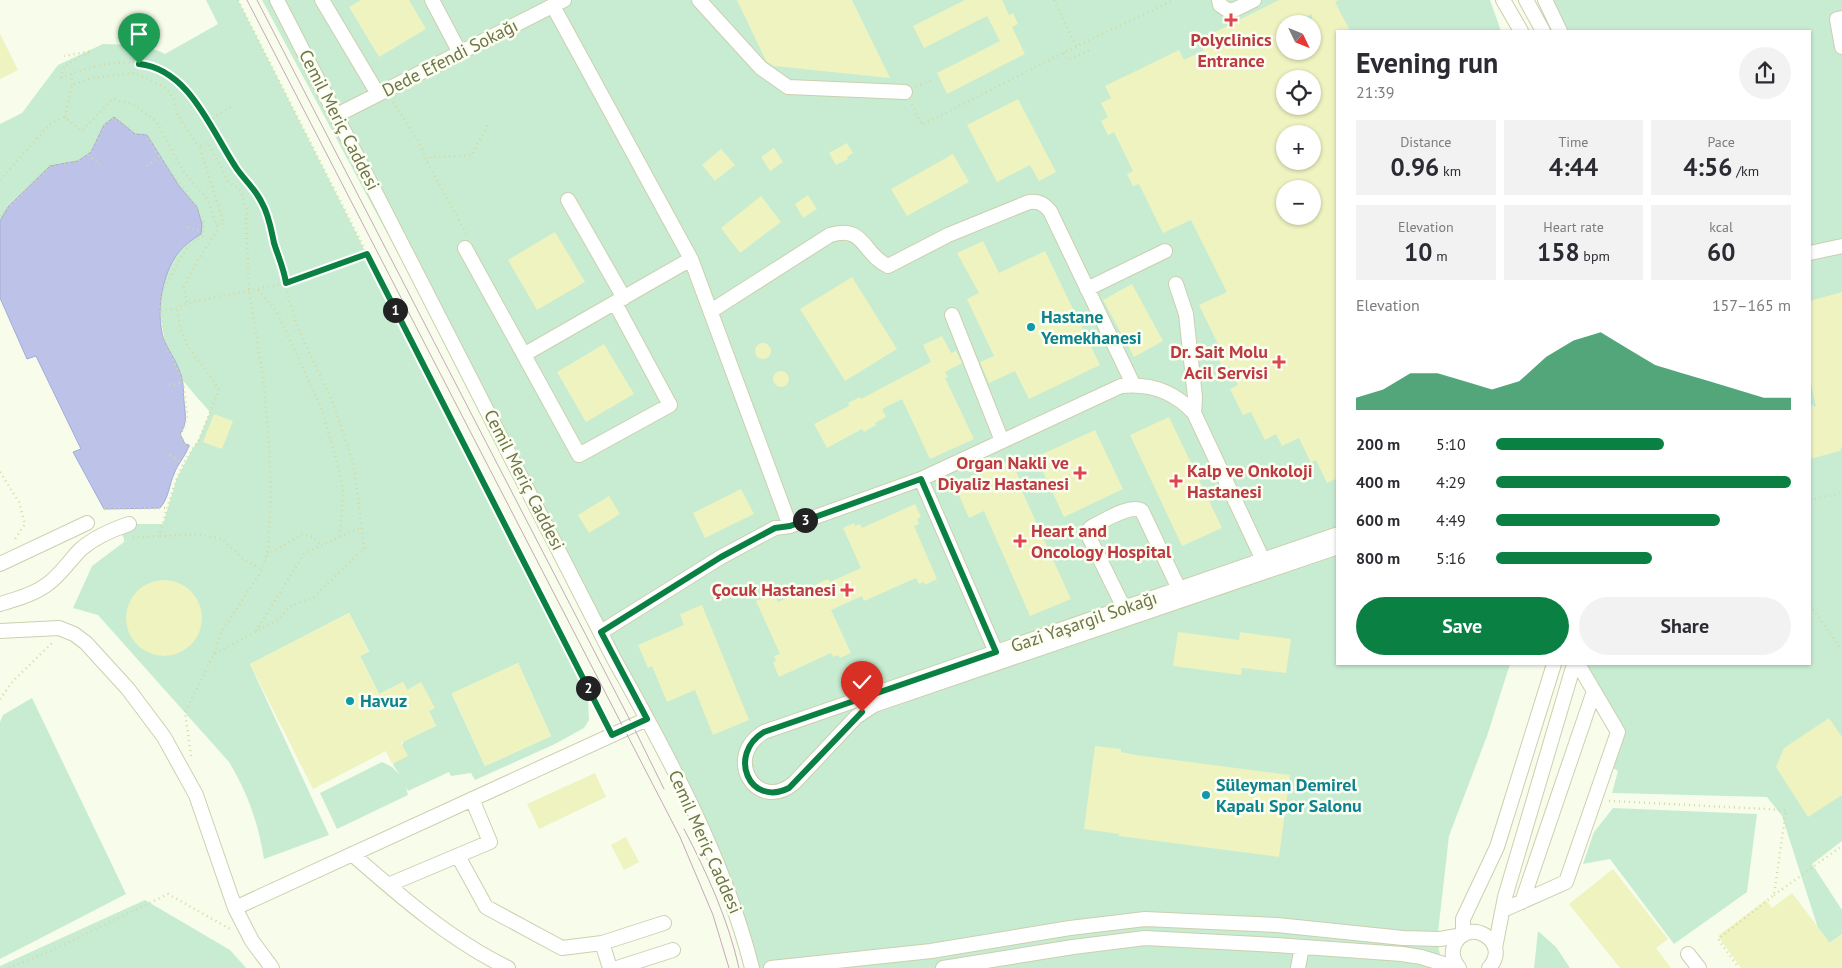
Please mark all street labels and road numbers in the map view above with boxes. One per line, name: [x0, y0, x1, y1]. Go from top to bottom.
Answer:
street label: Dede Efendi Sokağı: [378, 13, 522, 102]
street label: Cemil Meriç Caddesi: [294, 46, 385, 194]
street label: Cemil Meriç Caddesi: [479, 406, 570, 554]
street label: Gazi Yaşargil Sokağı: [1008, 586, 1160, 657]
street label: Cemil Meriç Caddesi: [663, 766, 747, 917]

